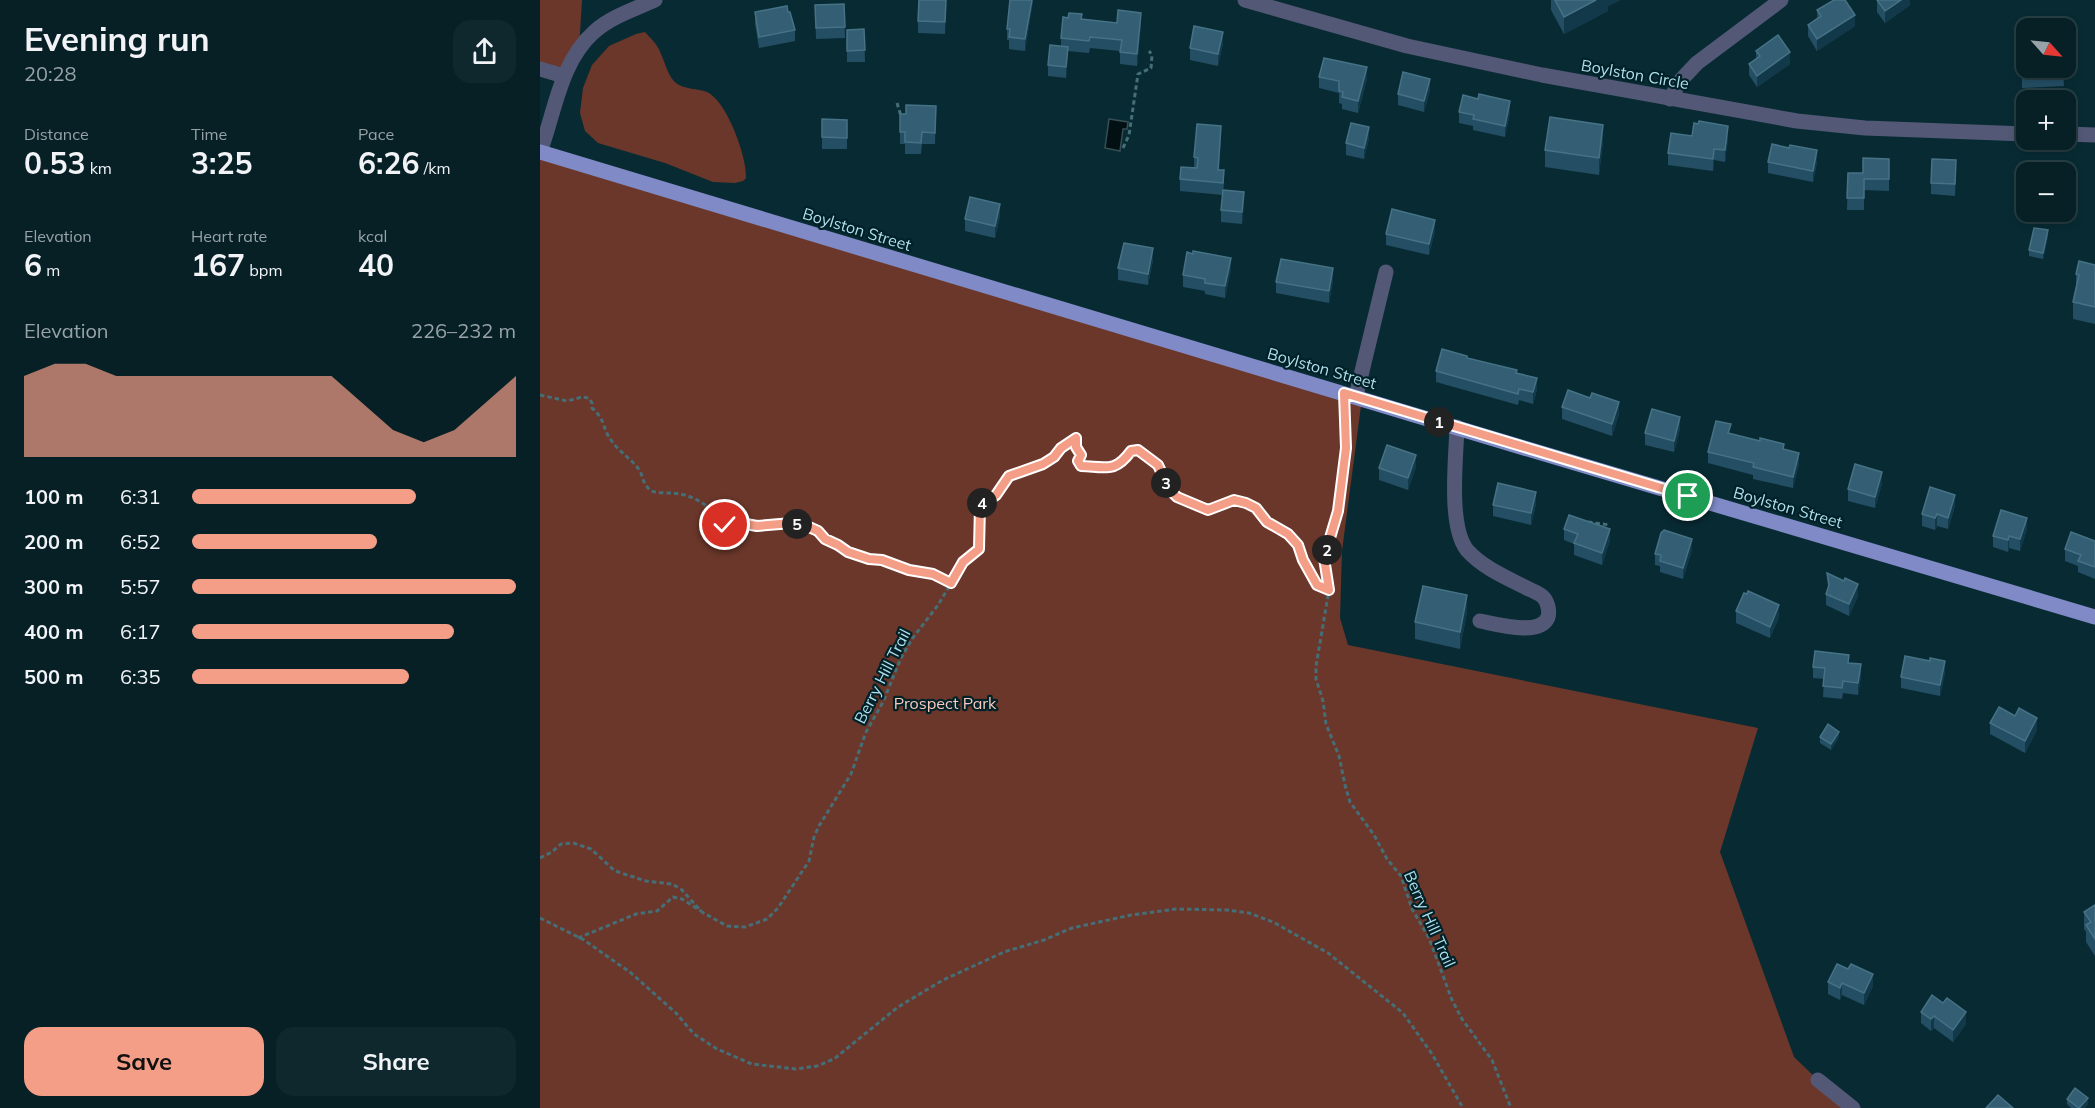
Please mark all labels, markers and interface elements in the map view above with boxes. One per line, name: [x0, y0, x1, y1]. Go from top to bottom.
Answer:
text: Evening run: [24, 18, 210, 59]
north arrow: [2016, 18, 2076, 78]
map controls: [2016, 18, 2076, 222]
button: share: [453, 20, 516, 83]
street label: Boylston Circle: [1580, 55, 1690, 93]
text: 20:28: [24, 61, 77, 86]
button: +: [2016, 90, 2076, 150]
text: Distance: [24, 124, 89, 144]
text: Time: [191, 124, 227, 144]
text: Pace: [358, 124, 394, 144]
text: 0.53: [24, 144, 85, 182]
text: 3:25: [191, 144, 252, 182]
text: 6:26: [358, 144, 419, 182]
text: km: [85, 158, 112, 178]
text: /km: [419, 158, 450, 178]
button: −: [2016, 162, 2076, 222]
street label: Boylston Street: [800, 203, 914, 255]
text: Elevation: [24, 226, 92, 246]
text: Heart rate: [191, 226, 267, 246]
text: kcal: [358, 226, 387, 246]
text: 6: [24, 246, 42, 284]
text: 167: [191, 246, 245, 284]
text: 40: [358, 246, 394, 284]
text: m: [42, 260, 60, 280]
text: bpm: [245, 260, 282, 280]
text: Elevation: [24, 318, 109, 343]
text: 226–232 m: [411, 318, 516, 343]
street label: Boylston Street: [1265, 343, 1379, 393]
pin: 1: [1424, 407, 1454, 437]
text: 1: [1434, 412, 1444, 432]
pin: 3: [1151, 468, 1181, 498]
pin: [1662, 470, 1713, 521]
text: 3: [1161, 473, 1171, 493]
icon: arrive: [1671, 479, 1704, 512]
street label: Boylston Street: [1731, 482, 1845, 532]
text: 100 m: [24, 484, 83, 509]
text: 6:31: [120, 484, 161, 509]
pin: 4: [967, 488, 997, 518]
text: 4: [977, 493, 987, 513]
pin: [699, 499, 750, 550]
icon: check: [708, 508, 741, 541]
pin: 5: [782, 509, 812, 539]
text: 5: [792, 514, 802, 534]
text: 200 m: [24, 529, 83, 554]
text: 6:52: [120, 529, 161, 554]
pin: 2: [1312, 535, 1342, 565]
text: 2: [1322, 540, 1332, 560]
text: 300 m: [24, 574, 83, 599]
text: 5:57: [120, 574, 161, 599]
text: 400 m: [24, 619, 83, 644]
text: 6:17: [120, 619, 161, 644]
street label: Berry Hill Trail: [850, 625, 914, 727]
text: 500 m: [24, 664, 83, 689]
text: 6:35: [120, 664, 161, 689]
park label: Prospect Park: [894, 693, 997, 713]
street label: Berry Hill Trail: [1400, 868, 1460, 970]
button: Save: [24, 1027, 264, 1096]
button: Share: [276, 1027, 516, 1096]

